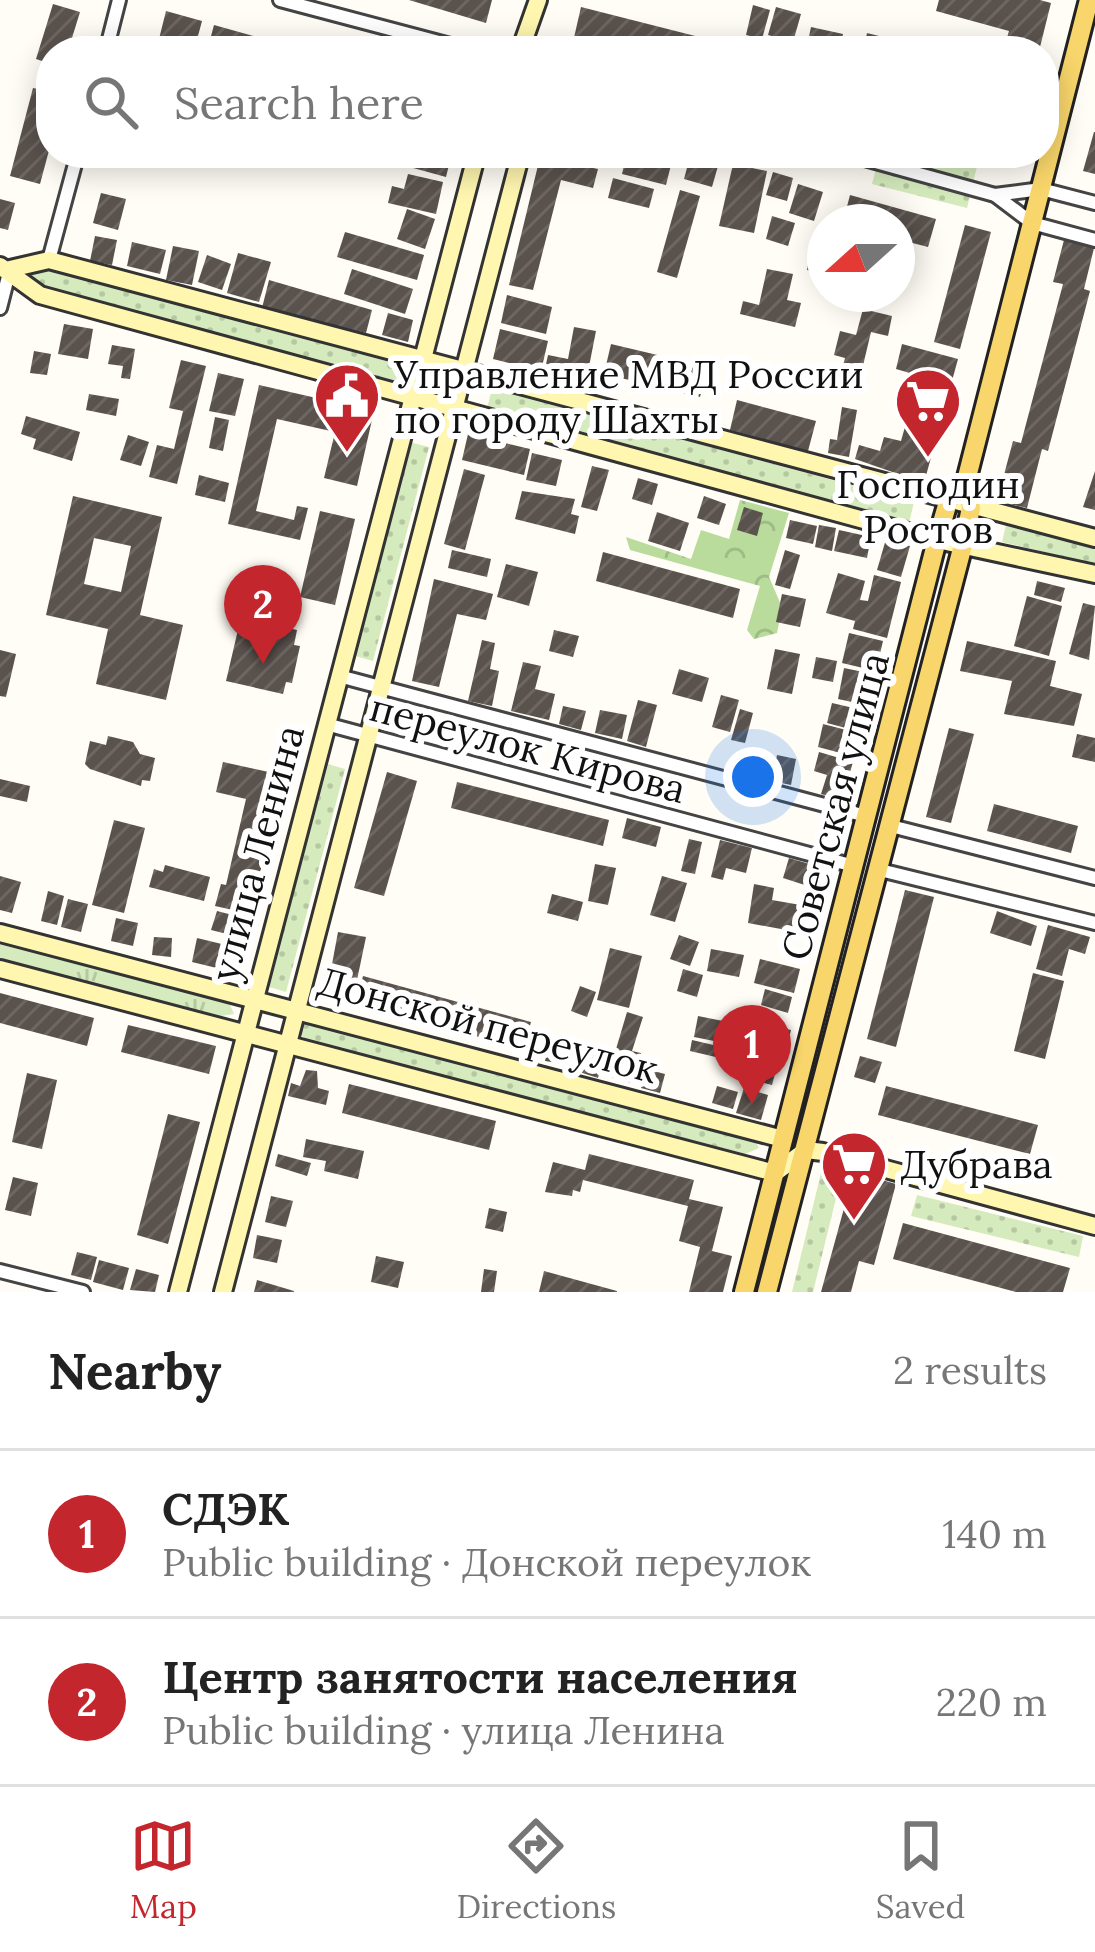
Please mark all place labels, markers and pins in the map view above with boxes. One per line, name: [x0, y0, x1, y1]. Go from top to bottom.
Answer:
place label: Управление МВД России по городу Шахты: [393, 349, 864, 444]
public building icon: Управление МВД России по городу Шахты: [312, 361, 382, 455]
supermarket icon: Господин Ростов: [893, 366, 963, 460]
place label: Господин Ростов: [836, 459, 1020, 554]
pin: 2: [224, 565, 302, 664]
pin: 1: [713, 1005, 791, 1104]
supermarket icon: Дубрава: [819, 1129, 889, 1223]
place label: Дубрава: [900, 1139, 1053, 1189]

